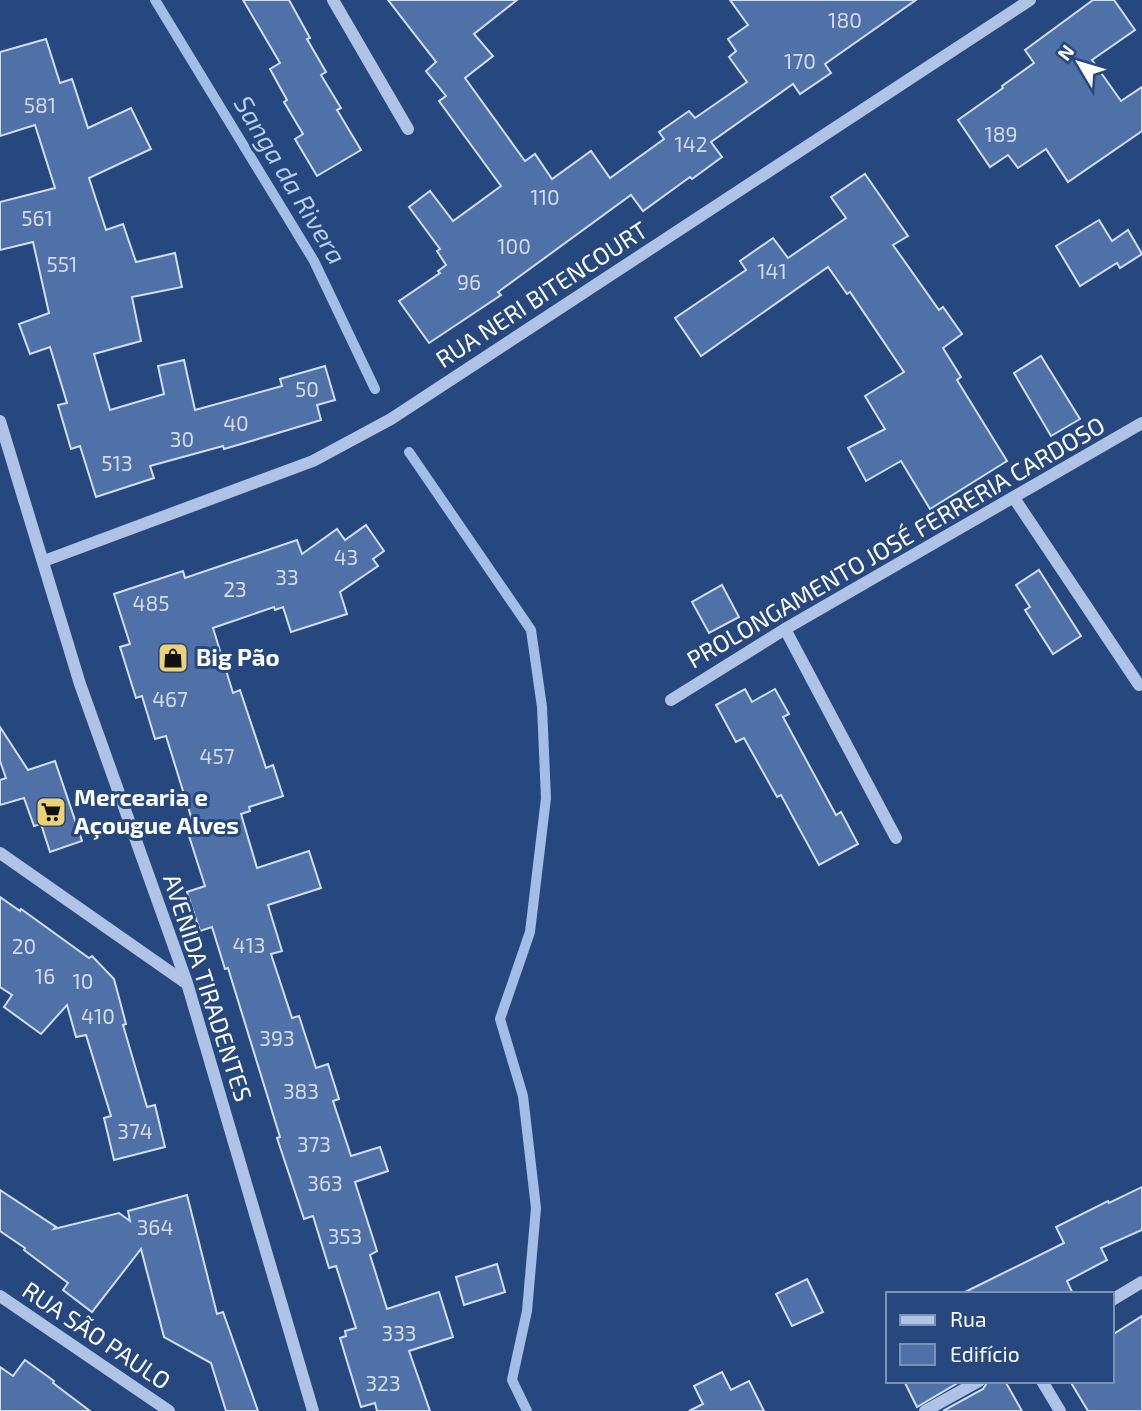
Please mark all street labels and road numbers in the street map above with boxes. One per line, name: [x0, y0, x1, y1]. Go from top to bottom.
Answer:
street label: RUA NERI BITENCOURT: [430, 214, 653, 373]
street label: PROLONGAMENTO JOSÉ FERRERIA CARDOSO: [681, 410, 1109, 674]
street label: AVENIDA TIRADENTES: [158, 870, 259, 1105]
street label: RUA SÃO PAULO: [17, 1275, 176, 1395]

